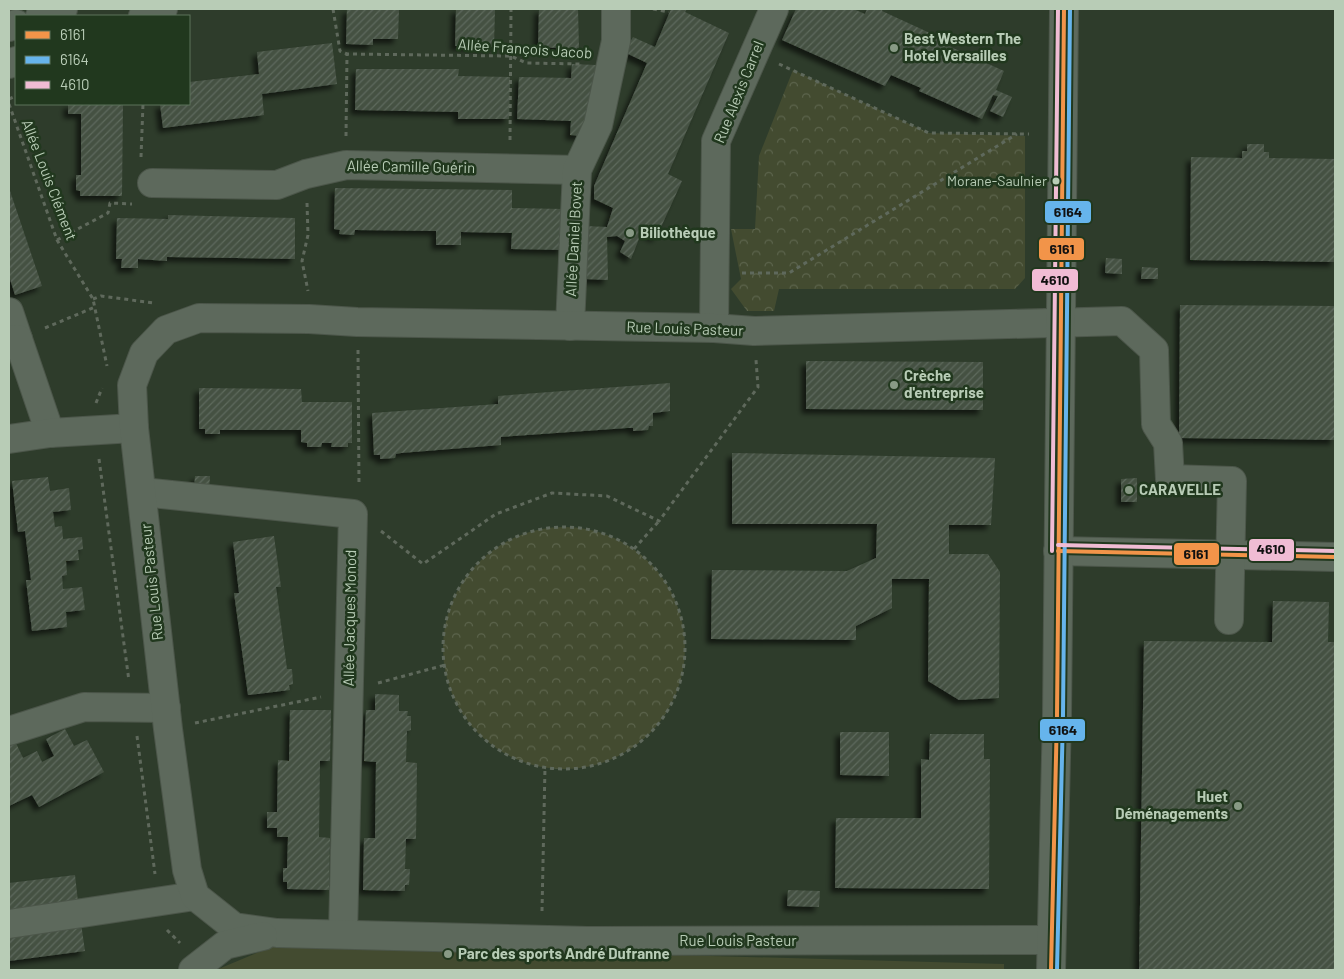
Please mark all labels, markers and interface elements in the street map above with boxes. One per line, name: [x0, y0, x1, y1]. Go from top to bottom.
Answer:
legend: [15, 15, 190, 105]
text: 6161: [60, 25, 85, 43]
place label: Best Western The Hotel Versailles: [904, 29, 1021, 64]
street label: Allée François Jacob: [457, 34, 593, 62]
street label: Rue Alexis Carrel: [709, 38, 767, 145]
marker: Best Western The Hotel Versailles: [888, 42, 900, 54]
text: 6164: [60, 50, 89, 68]
text: 4610: [60, 75, 89, 93]
street label: Allée Louis Clément: [19, 117, 81, 243]
street label: Allée Camille Guérin: [347, 156, 475, 176]
place label: Morane-Saulnier: [947, 172, 1047, 189]
marker: Morane-Saulnier: [1051, 176, 1061, 186]
street label: Allée Daniel Bovet: [561, 181, 585, 297]
line badge: 6164: [1044, 200, 1092, 224]
text: 6164: [1054, 203, 1082, 220]
place label: Biliothèque: [640, 223, 716, 241]
marker: Biliothèque: [624, 227, 636, 239]
line badge: 6161: [1038, 237, 1085, 261]
text: 6161: [1050, 240, 1074, 257]
line badge: 4610: [1031, 268, 1079, 292]
text: 4610: [1041, 271, 1069, 288]
street label: Rue Louis Pasteur: [626, 317, 745, 339]
place label: Crèche d'entreprise: [904, 366, 984, 401]
marker: Crèche d'entreprise: [888, 379, 900, 391]
place label: CARAVELLE: [1139, 480, 1221, 498]
marker: CARAVELLE: [1123, 484, 1135, 496]
street label: Rue Louis Pasteur: [136, 522, 166, 641]
line badge: 4610: [1248, 538, 1295, 562]
text: 4610: [1257, 540, 1285, 557]
line badge: 6161: [1173, 542, 1220, 566]
text: 6161: [1184, 545, 1208, 562]
street label: Allée Jacques Monod: [339, 549, 359, 687]
line badge: 6164: [1039, 718, 1086, 742]
text: 6164: [1049, 721, 1077, 738]
place label: Huet Déménagements: [1115, 787, 1228, 822]
marker: Huet Déménagements: [1232, 800, 1244, 812]
street label: Rue Louis Pasteur: [679, 931, 797, 949]
place label: Parc des sports André Dufranne: [458, 944, 670, 962]
marker: Parc des sports André Dufranne: [442, 948, 454, 960]

